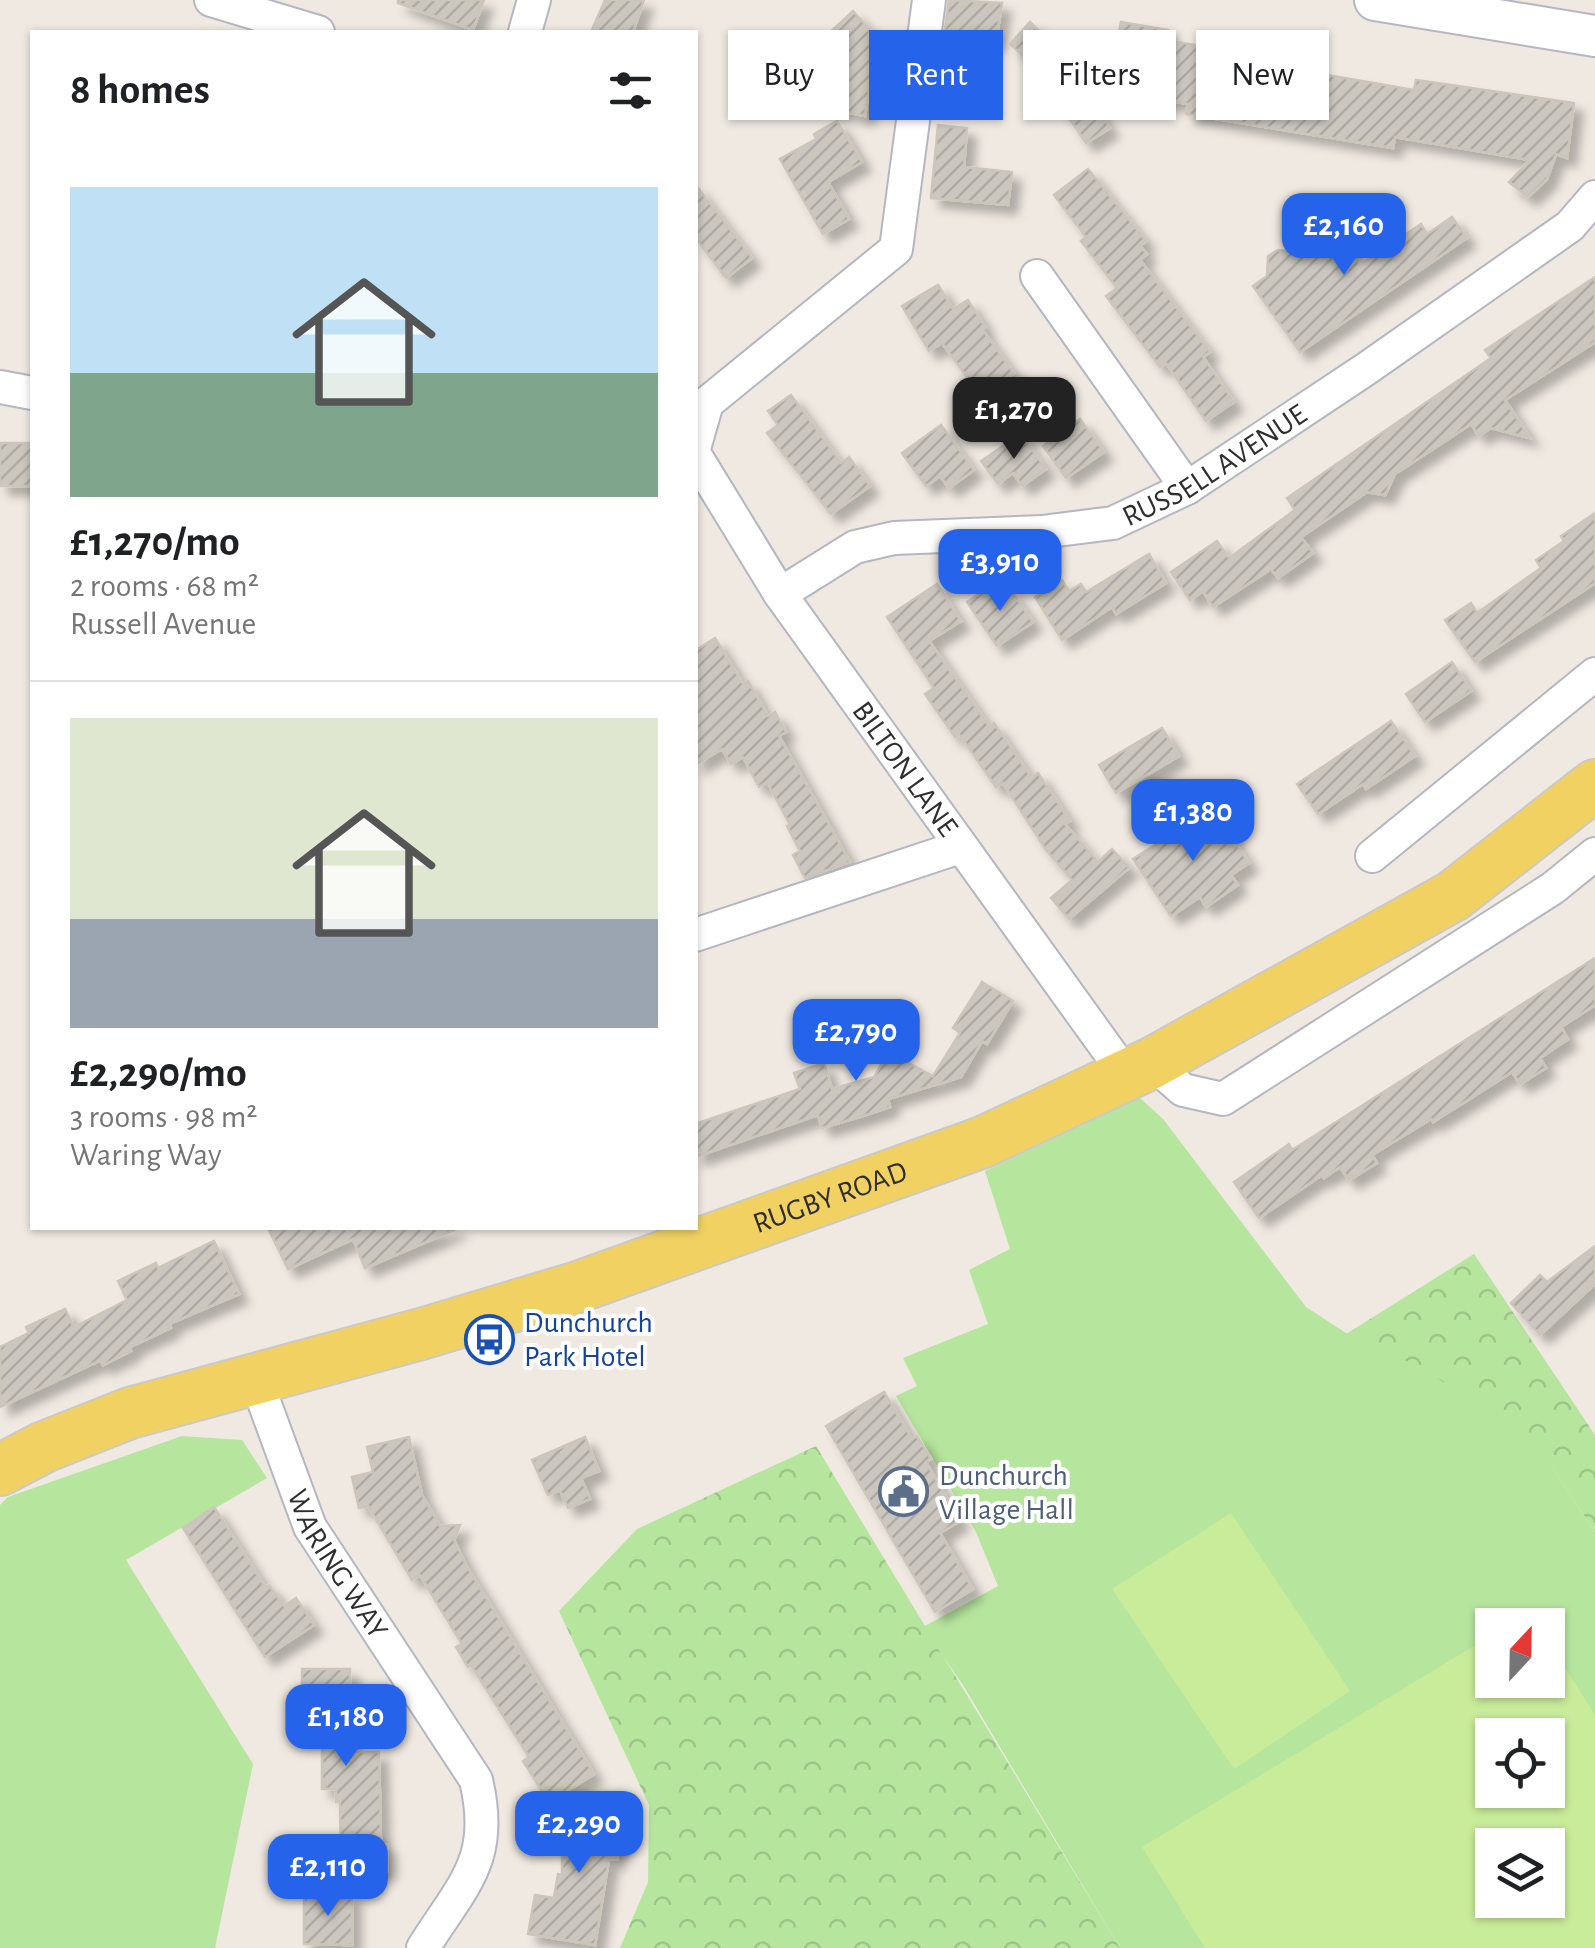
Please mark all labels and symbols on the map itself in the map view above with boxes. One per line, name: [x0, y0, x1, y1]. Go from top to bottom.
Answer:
pin: £2,160: [1263, 193, 1425, 278]
pin: £1,270: [933, 377, 1095, 462]
street label: RUSSELL AVENUE: [1118, 399, 1312, 532]
pin: £3,910: [919, 529, 1081, 614]
street label: BILTON LANE: [846, 696, 963, 842]
pin: £1,380: [1112, 779, 1274, 864]
pin: £2,790: [775, 999, 937, 1084]
street label: RUGBY ROAD: [749, 1156, 911, 1239]
place label: Dunchurch Park Hotel: [524, 1308, 653, 1372]
bus stop icon: Dunchurch Park Hotel: [463, 1313, 515, 1365]
place label: Dunchurch Village Hall: [939, 1461, 1074, 1525]
public building icon: Dunchurch Village Hall: [878, 1466, 930, 1518]
street label: WARING WAY: [281, 1485, 393, 1645]
north arrow: [1475, 1608, 1565, 1698]
pin: £1,180: [265, 1684, 427, 1769]
pin: £2,290: [498, 1791, 660, 1876]
pin: £2,110: [247, 1834, 409, 1919]

